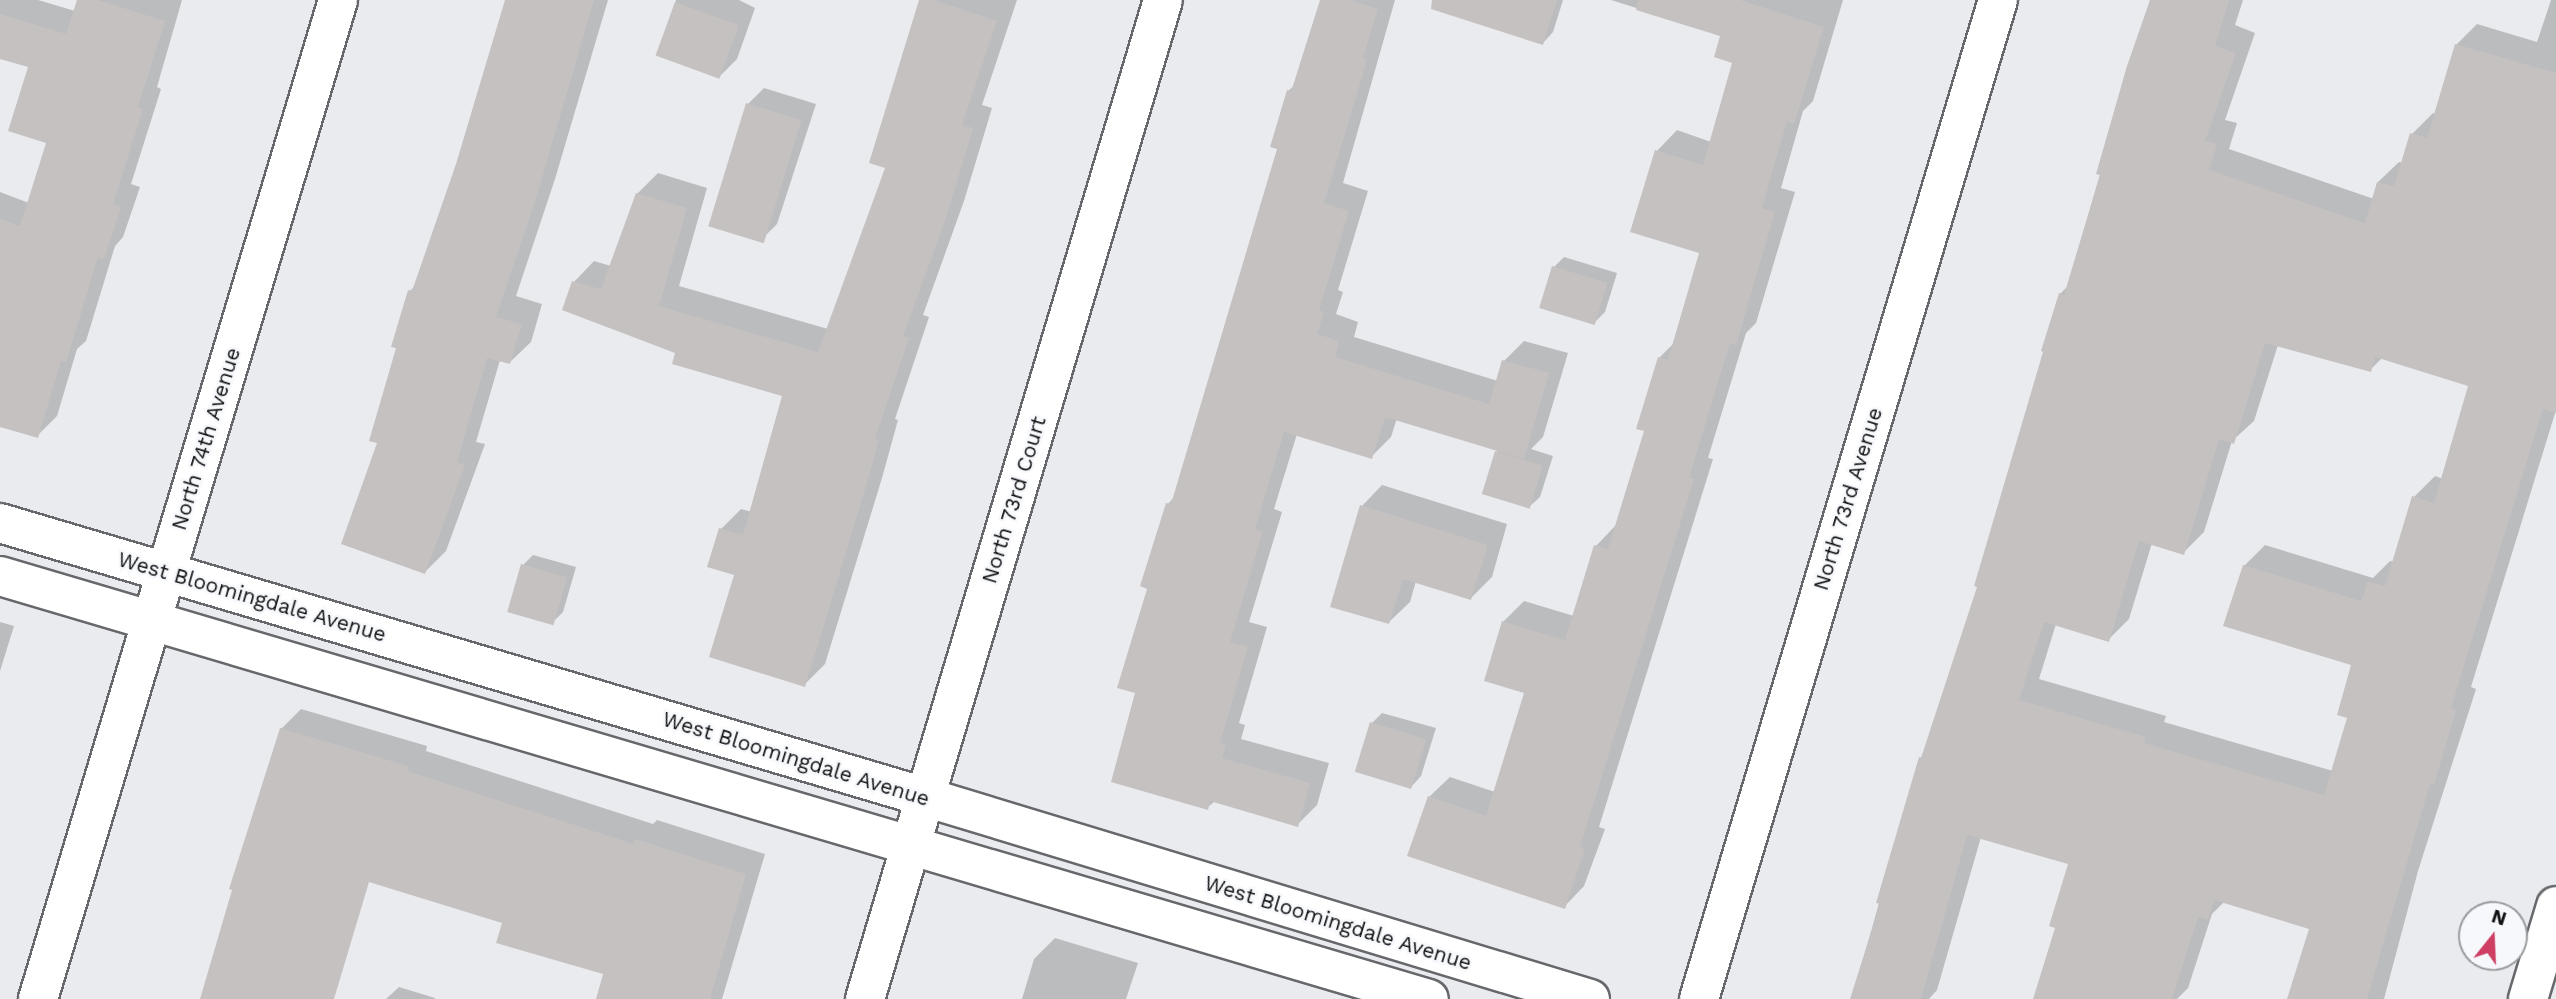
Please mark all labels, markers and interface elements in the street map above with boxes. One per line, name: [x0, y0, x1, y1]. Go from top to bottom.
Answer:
street label: North 74th Avenue: [166, 344, 246, 534]
street label: North 73rd Avenue: [1808, 404, 1888, 594]
street label: North 73rd Court: [977, 413, 1051, 587]
street label: West Bloomingdale Avenue: [115, 546, 389, 648]
street label: West Bloomingdale Avenue: [659, 706, 933, 812]
street label: West Bloomingdale Avenue: [1201, 870, 1475, 976]
north arrow: [2458, 901, 2528, 971]
text: N: [2489, 904, 2509, 931]

